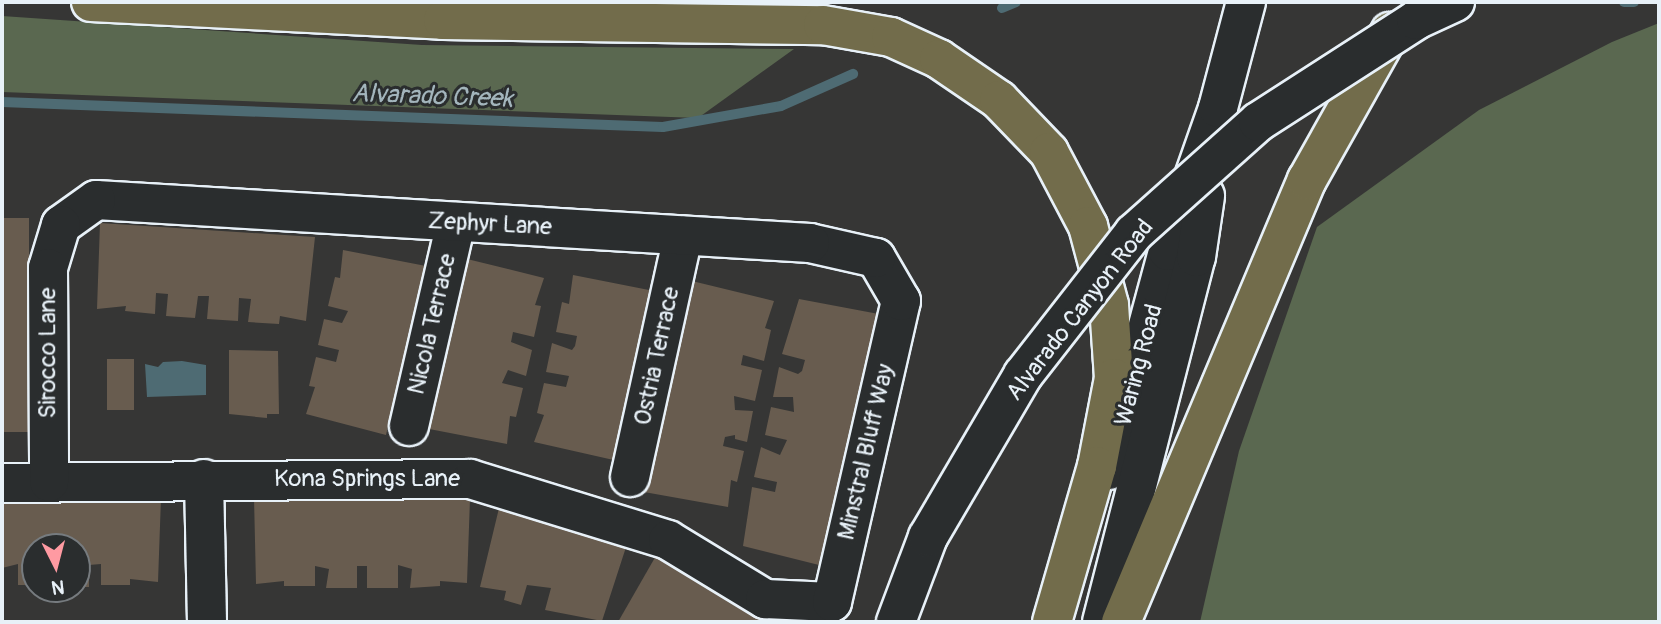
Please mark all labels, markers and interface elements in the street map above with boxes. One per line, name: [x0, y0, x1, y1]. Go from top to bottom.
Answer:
water label: Alvarado Creek: [351, 79, 513, 115]
street label: Zephyr Lane: [427, 206, 553, 242]
street label: Alvarado Canyon Road: [1000, 214, 1160, 406]
street label: Nicola Terrace: [402, 251, 462, 397]
street label: Ostria Terrace: [628, 284, 686, 428]
street label: Sirocco Lane: [34, 287, 62, 419]
street label: Waring Road: [1109, 301, 1169, 429]
street label: Minstral Bluff Way: [832, 361, 900, 543]
street label: Kona Springs Lane: [274, 465, 460, 493]
north arrow: [21, 533, 91, 603]
text: N: [50, 574, 66, 600]

